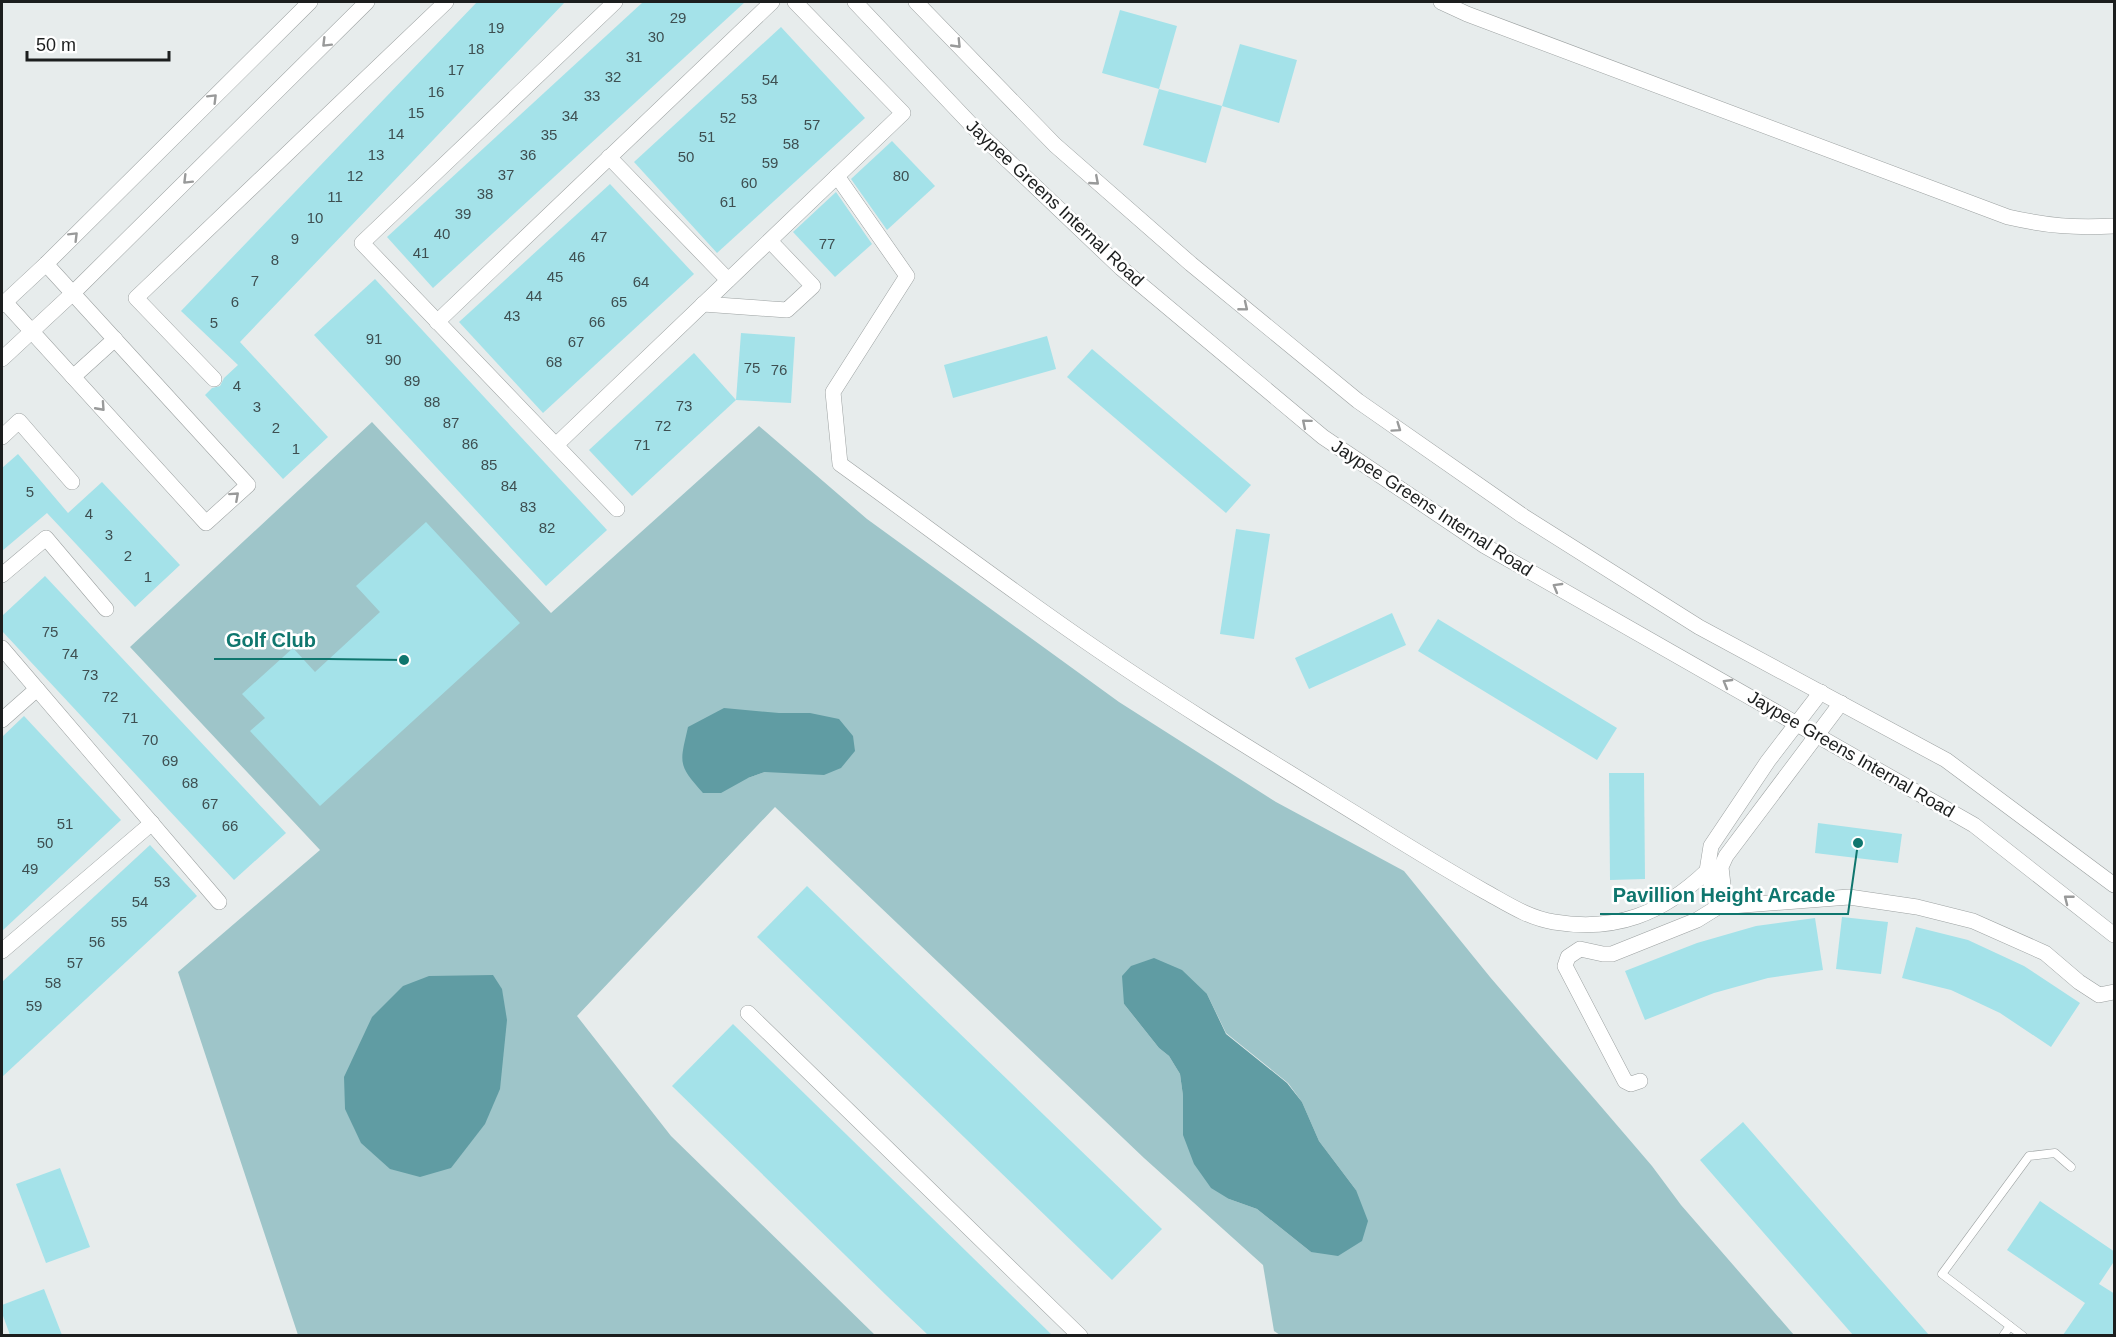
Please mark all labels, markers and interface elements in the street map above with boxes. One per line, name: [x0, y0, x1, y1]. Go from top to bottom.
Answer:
house number: 29: [670, 9, 686, 26]
house number: 19: [488, 19, 504, 36]
scale bar: [27, 24, 170, 62]
house number: 30: [648, 28, 664, 45]
text: 50 m: [36, 35, 76, 55]
one-way arrow: [322, 35, 333, 46]
one-way arrow: [950, 37, 961, 47]
house number: 18: [468, 40, 484, 57]
house number: 31: [626, 48, 642, 65]
house number: 17: [448, 61, 464, 78]
house number: 32: [605, 68, 621, 85]
house number: 54: [762, 71, 778, 88]
house number: 16: [428, 83, 444, 100]
house number: 33: [584, 87, 600, 104]
house number: 53: [741, 90, 757, 107]
one-way arrow: [205, 95, 216, 106]
house number: 15: [408, 104, 424, 121]
house number: 34: [562, 107, 578, 124]
house number: 52: [720, 109, 736, 126]
street label: Jaypee Greens Internal Road: [962, 115, 1148, 291]
house number: 57: [804, 116, 820, 133]
house number: 14: [388, 125, 404, 142]
house number: 35: [541, 126, 557, 143]
house number: 51: [699, 128, 715, 145]
house number: 58: [783, 135, 799, 152]
house number: 13: [368, 146, 384, 163]
house number: 36: [520, 146, 536, 163]
house number: 50: [678, 148, 694, 165]
house number: 59: [762, 154, 778, 171]
house number: 37: [498, 166, 514, 183]
house number: 12: [347, 167, 363, 184]
house number: 80: [893, 167, 909, 184]
one-way arrow: [184, 173, 194, 184]
one-way arrow: [1089, 173, 1100, 184]
house number: 60: [741, 174, 757, 191]
house number: 38: [477, 185, 493, 202]
house number: 11: [327, 188, 343, 205]
house number: 61: [720, 193, 736, 210]
house number: 39: [455, 205, 471, 222]
house number: 10: [307, 209, 323, 226]
house number: 40: [434, 225, 450, 242]
house number: 47: [591, 228, 607, 245]
house number: 9: [291, 230, 299, 247]
one-way arrow: [67, 232, 78, 243]
house number: 77: [819, 235, 835, 252]
house number: 41: [413, 244, 429, 261]
house number: 46: [569, 248, 585, 265]
house number: 8: [271, 251, 279, 268]
house number: 45: [547, 268, 563, 285]
house number: 7: [251, 272, 259, 289]
house number: 64: [633, 273, 649, 290]
house number: 44: [526, 287, 542, 304]
house number: 6: [231, 293, 239, 310]
house number: 65: [611, 293, 627, 310]
one-way arrow: [1237, 300, 1248, 311]
house number: 43: [504, 307, 520, 324]
house number: 66: [589, 313, 605, 330]
house number: 5: [210, 314, 218, 331]
house number: 91: [366, 330, 382, 347]
house number: 67: [568, 333, 584, 350]
house number: 90: [385, 351, 401, 368]
house number: 68: [546, 353, 562, 370]
house number: 75: [744, 359, 760, 376]
house number: 76: [771, 361, 787, 378]
house number: 89: [404, 372, 420, 389]
house number: 4: [233, 377, 241, 394]
house number: 88: [424, 393, 440, 410]
house number: 73: [676, 397, 692, 414]
house number: 3: [253, 398, 261, 415]
one-way arrow: [94, 401, 105, 411]
house number: 87: [443, 414, 459, 431]
house number: 72: [655, 417, 671, 434]
house number: 2: [272, 419, 280, 436]
one-way arrow: [1302, 419, 1313, 430]
one-way arrow: [1390, 421, 1401, 432]
house number: 86: [462, 435, 478, 452]
house number: 71: [634, 436, 650, 453]
street label: Jaypee Greens Internal Road: [1328, 436, 1536, 580]
house number: 1: [292, 440, 300, 457]
house number: 85: [481, 456, 497, 473]
house number: 84: [501, 477, 517, 494]
house number: 5: [26, 483, 34, 500]
one-way arrow: [228, 493, 239, 504]
house number: 83: [520, 498, 536, 515]
house number: 4: [85, 505, 93, 522]
house number: 82: [539, 519, 555, 536]
house number: 3: [105, 526, 113, 543]
house number: 2: [124, 547, 132, 564]
house number: 1: [144, 568, 152, 585]
one-way arrow: [1553, 583, 1563, 594]
callout: Golf Club: [214, 621, 328, 659]
house number: 75: [42, 623, 58, 640]
text: Golf Club: [226, 629, 316, 651]
house number: 74: [62, 645, 78, 662]
house number: 73: [82, 666, 98, 683]
one-way arrow: [1723, 679, 1733, 690]
street label: Jaypee Greens Internal Road: [1744, 687, 1958, 821]
house number: 72: [102, 688, 118, 705]
house number: 71: [122, 709, 138, 726]
house number: 70: [142, 731, 158, 748]
house number: 69: [162, 752, 178, 769]
house number: 68: [182, 774, 198, 791]
house number: 67: [202, 795, 218, 812]
house number: 51: [57, 815, 73, 832]
house number: 66: [222, 817, 238, 834]
house number: 50: [37, 834, 53, 851]
house number: 49: [22, 860, 38, 877]
house number: 53: [154, 873, 170, 890]
callout: Pavillion Height Arcade: [1600, 876, 1848, 914]
text: Pavillion Height Arcade: [1613, 884, 1835, 906]
house number: 54: [132, 893, 148, 910]
one-way arrow: [2064, 895, 2075, 906]
house number: 55: [111, 913, 127, 930]
house number: 56: [89, 933, 105, 950]
house number: 57: [67, 954, 83, 971]
house number: 58: [45, 974, 61, 991]
house number: 59: [26, 997, 42, 1014]

